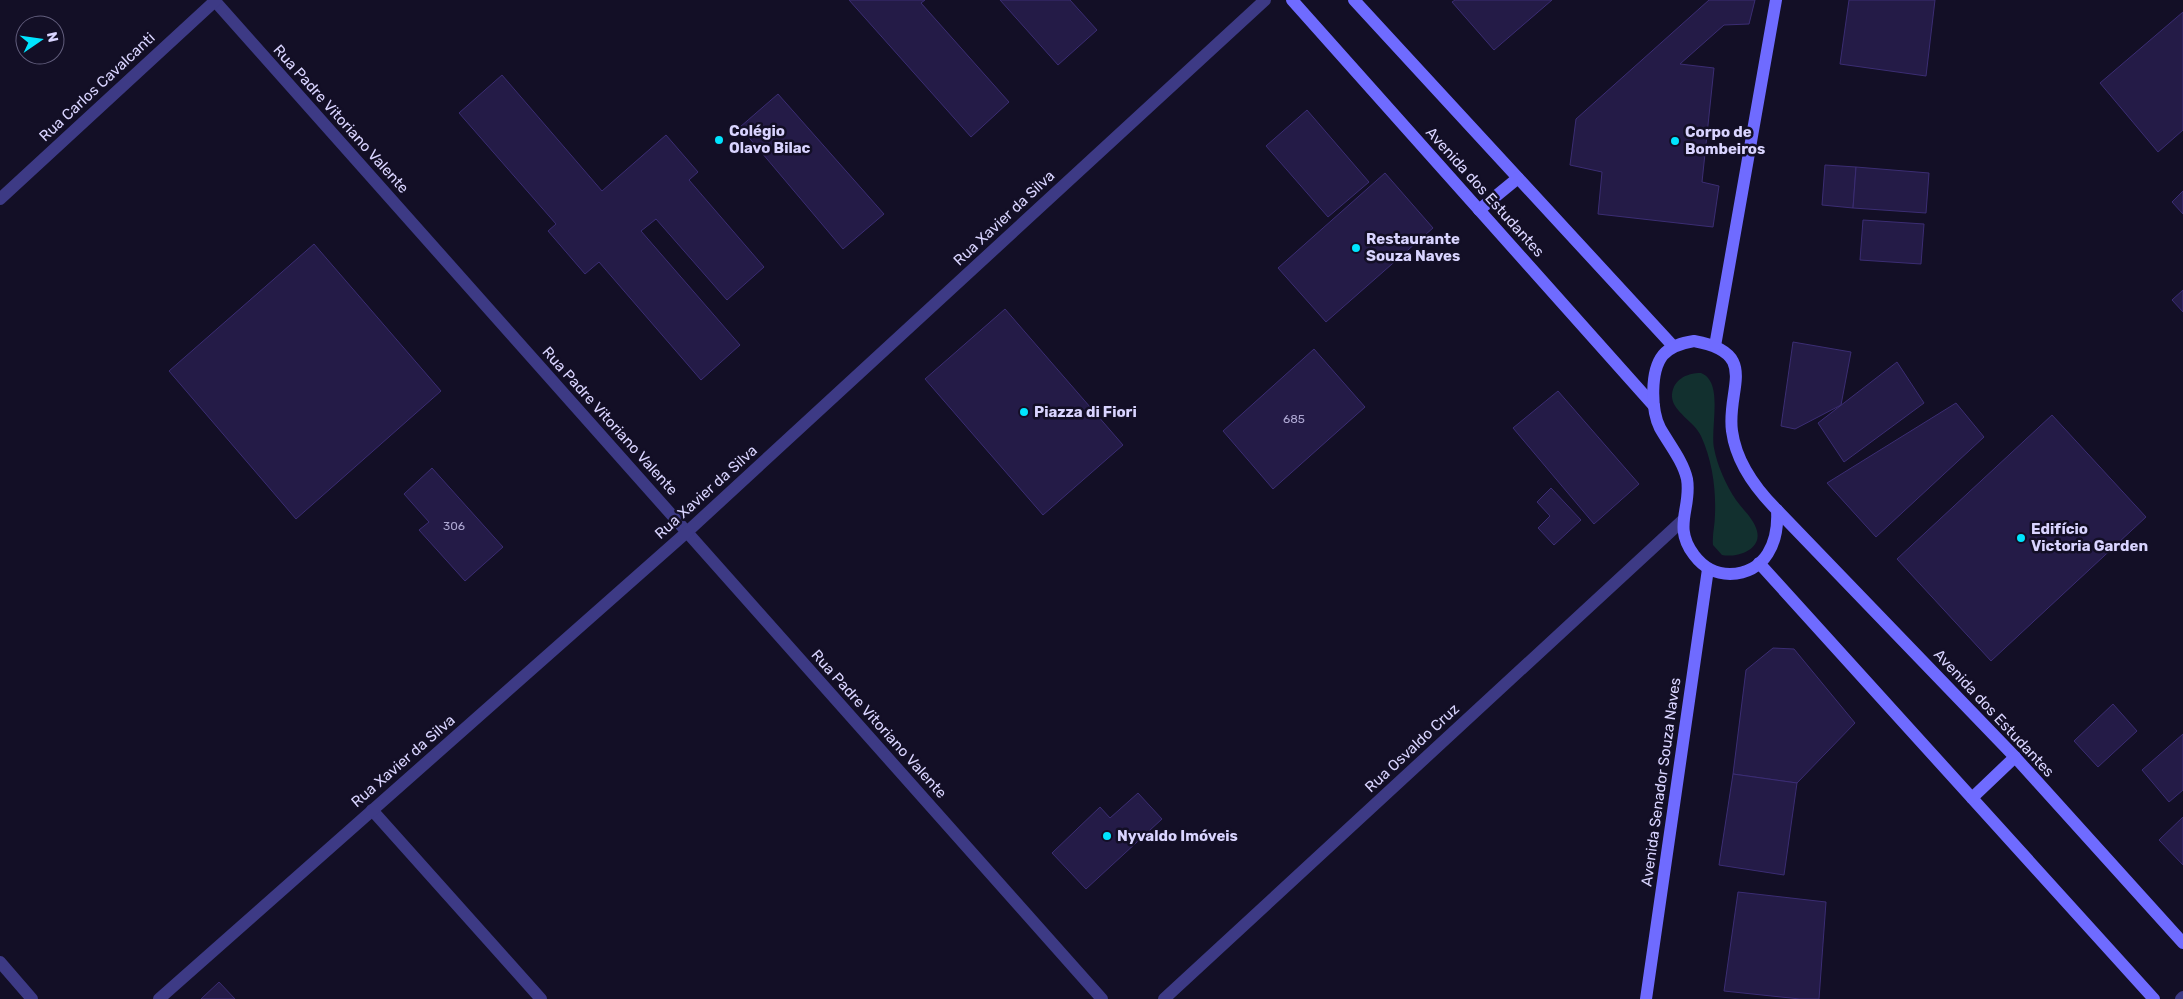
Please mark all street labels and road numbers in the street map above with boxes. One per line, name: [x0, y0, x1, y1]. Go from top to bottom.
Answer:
street label: Rua Carlos Cavalcanti: [35, 29, 159, 145]
street label: Rua Padre Vitoriano Valente: [269, 41, 413, 197]
street label: Avenida dos Estudantes: [1422, 123, 1548, 261]
street label: Rua Xavier da Silva: [950, 167, 1058, 269]
street label: Rua Padre Vitoriano Valente: [538, 343, 682, 499]
street label: Rua Xavier da Silva: [651, 441, 761, 543]
street label: Avenida dos Estudantes: [1930, 645, 2058, 781]
street label: Rua Padre Vitoriano Valente: [807, 646, 951, 802]
street label: Avenida Senador Souza Naves: [1637, 676, 1685, 887]
street label: Rua Osvaldo Cruz: [1361, 700, 1463, 796]
street label: Rua Xavier da Silva: [347, 711, 459, 811]

